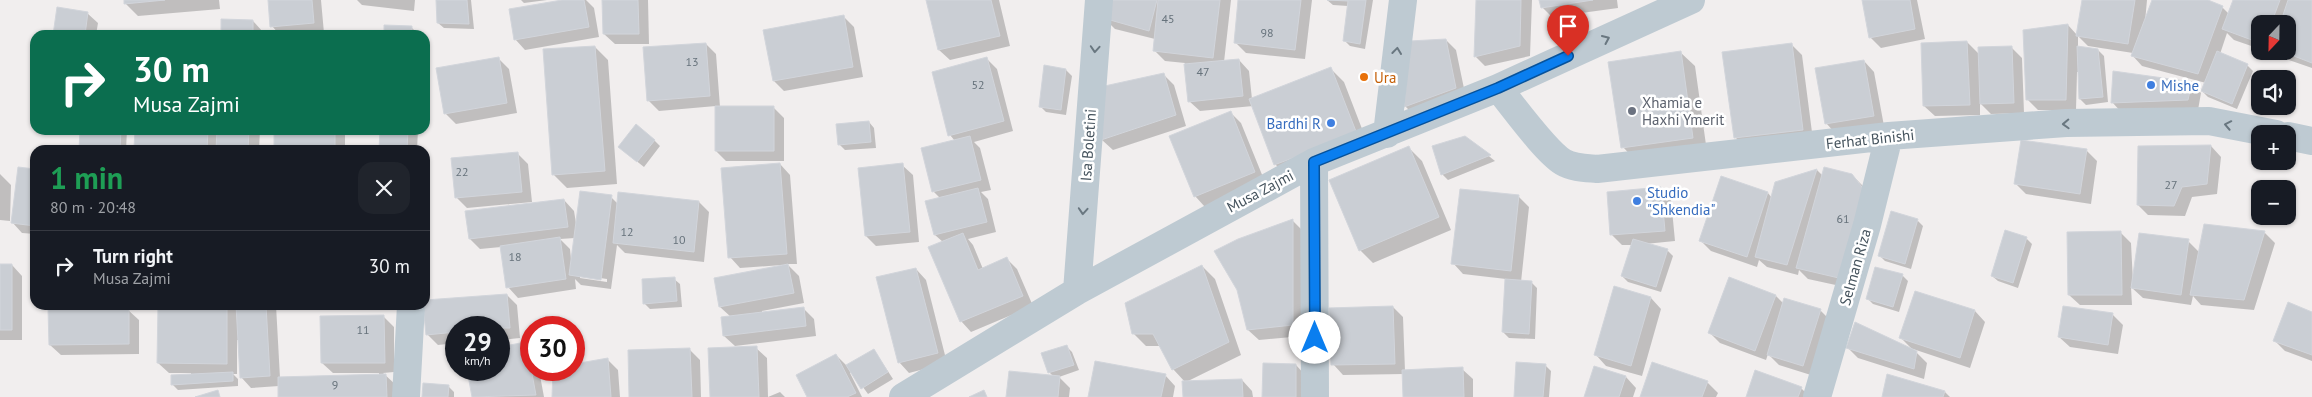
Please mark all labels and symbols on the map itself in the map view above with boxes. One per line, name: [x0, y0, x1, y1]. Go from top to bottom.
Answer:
pin: [1547, 5, 1589, 56]
house number: 45: [1161, 11, 1175, 26]
north arrow: [2251, 15, 2296, 60]
house number: 98: [1260, 25, 1274, 40]
one-way arrow: [1601, 34, 1610, 45]
one-way arrow: [1090, 45, 1101, 53]
one-way arrow: [1391, 46, 1402, 54]
house number: 13: [685, 54, 699, 69]
house number: 47: [1196, 64, 1210, 79]
place label: Ura: [1374, 68, 1396, 87]
marker: Ura: [1358, 71, 1370, 83]
place label: Mishe: [2161, 76, 2199, 95]
house number: 52: [971, 77, 985, 92]
marker: Mishe: [2145, 79, 2157, 91]
place label: Xhamia e Haxhi Ymerit: [1642, 93, 1724, 129]
marker: Xhamia e Haxhi Ymerit: [1626, 105, 1638, 117]
street label: Isa Boletini: [1076, 108, 1100, 182]
place label: Bardhi R: [1266, 114, 1321, 133]
marker: Bardhi R: [1325, 117, 1337, 129]
one-way arrow: [2062, 118, 2070, 129]
one-way arrow: [2224, 120, 2232, 130]
street label: Ferhat Binishi: [1825, 125, 1915, 153]
house number: 22: [455, 164, 469, 179]
street label: Musa Zajmi: [1223, 166, 1297, 216]
house number: 27: [2164, 177, 2178, 192]
place label: Studio "Shkendia": [1647, 183, 1715, 219]
marker: Studio "Shkendia": [1631, 195, 1643, 207]
one-way arrow: [1077, 207, 1088, 215]
house number: 61: [1836, 211, 1850, 226]
house number: 12: [620, 224, 634, 239]
street label: Selman Riza: [1835, 226, 1875, 308]
house number: 10: [672, 232, 686, 247]
house number: 18: [508, 249, 522, 264]
position arrow: [1288, 311, 1340, 363]
speed limit sign: 30: [520, 316, 585, 381]
house number: 11: [356, 322, 370, 337]
house number: 9: [332, 377, 338, 392]

